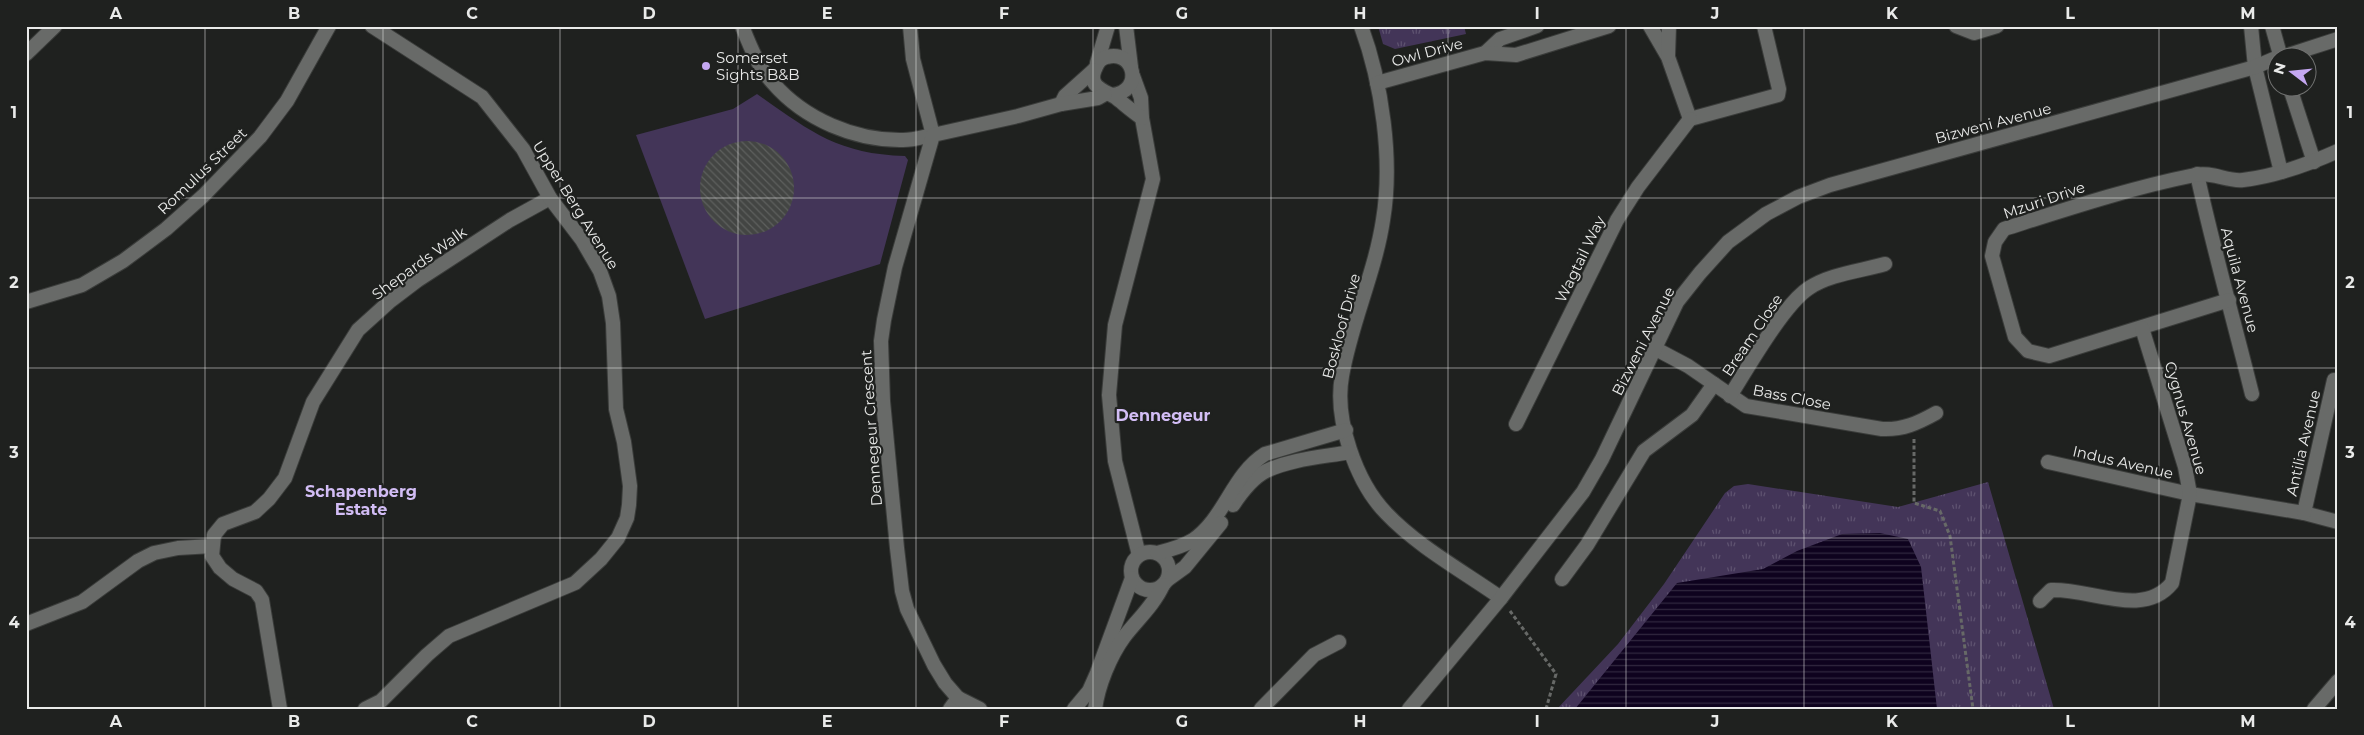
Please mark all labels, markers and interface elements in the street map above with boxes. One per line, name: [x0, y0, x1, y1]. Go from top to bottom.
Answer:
text: A: [109, 4, 123, 23]
text: B: [288, 4, 300, 23]
text: C: [466, 4, 478, 23]
text: D: [642, 4, 656, 23]
text: E: [822, 4, 832, 23]
text: F: [999, 4, 1009, 23]
text: G: [1176, 4, 1188, 23]
text: H: [1354, 4, 1366, 23]
text: I: [1534, 4, 1540, 23]
text: J: [1710, 4, 1719, 23]
text: K: [1886, 4, 1899, 23]
text: L: [2065, 4, 2075, 23]
text: M: [2240, 4, 2256, 23]
street label: Owl Drive: [1389, 33, 1465, 71]
place label: Somerset Sights B&B: [716, 48, 800, 84]
north arrow: [2266, 48, 2316, 98]
marker: Somerset Sights B&B: [700, 60, 712, 72]
text: N: [2269, 60, 2290, 76]
street label: Bizweni Avenue: [1933, 98, 2053, 148]
text: 1: [11, 103, 17, 122]
text: 1: [2347, 103, 2353, 122]
street label: Romulus Street: [153, 124, 251, 218]
street label: Upper Berg Avenue: [529, 137, 623, 273]
street label: Mzuri Drive: [2001, 177, 2087, 223]
street label: Wagtail Way: [1551, 212, 1610, 305]
street label: Shepards Walk: [368, 222, 470, 304]
street label: Aquila Avenue: [2217, 225, 2263, 335]
street label: Boskloof Drive: [1318, 271, 1364, 381]
text: 2: [9, 273, 19, 292]
text: 2: [2345, 273, 2355, 292]
street label: Bizweni Avenue: [1607, 283, 1679, 399]
street label: Bream Close: [1718, 290, 1786, 380]
street label: Dennegeur Crescent: [856, 349, 886, 507]
street label: Cygnus Avenue: [2161, 359, 2211, 477]
street label: Bass Close: [1751, 380, 1833, 414]
street label: Antilia Avenue: [2282, 388, 2324, 498]
district label: Dennegeur: [1116, 406, 1210, 425]
street label: Indus Avenue: [2071, 441, 2175, 483]
text: 3: [8, 443, 19, 462]
text: 3: [2344, 443, 2355, 462]
district label: Schapenberg Estate: [305, 482, 417, 519]
text: 4: [8, 613, 20, 632]
text: 4: [2344, 613, 2356, 632]
text: A: [109, 712, 123, 731]
text: B: [288, 712, 300, 731]
text: C: [466, 712, 478, 731]
text: D: [642, 712, 656, 731]
text: E: [822, 712, 832, 731]
text: F: [999, 712, 1009, 731]
text: G: [1176, 712, 1188, 731]
text: H: [1354, 712, 1366, 731]
text: I: [1534, 712, 1540, 731]
text: J: [1710, 712, 1719, 731]
text: K: [1886, 712, 1899, 731]
text: L: [2065, 712, 2075, 731]
text: M: [2240, 712, 2256, 731]

